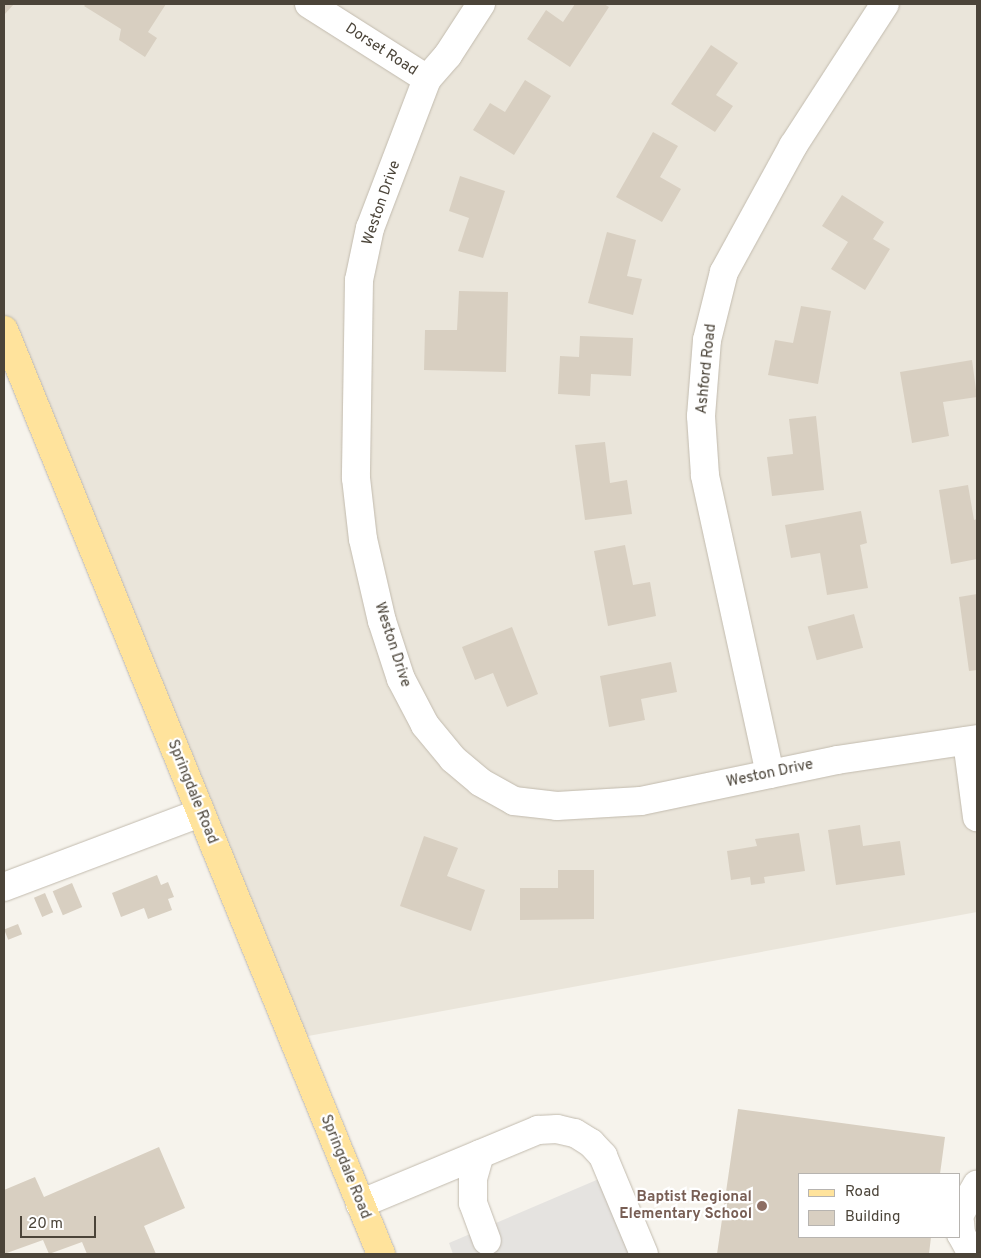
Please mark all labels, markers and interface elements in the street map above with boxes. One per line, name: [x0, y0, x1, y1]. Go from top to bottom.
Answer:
street label: Dorset Road: [341, 20, 421, 80]
street label: Weston Drive: [359, 158, 405, 248]
street label: Ashford Road: [693, 323, 721, 415]
street label: Weston Drive: [370, 600, 414, 690]
street label: Springdale Road: [163, 737, 221, 847]
street label: Weston Drive: [725, 756, 815, 792]
street label: Springdale Road: [316, 1112, 374, 1222]
legend: [798, 1173, 961, 1238]
text: Road: [845, 1183, 880, 1202]
place label: Baptist Regional Elementary School: [619, 1188, 752, 1223]
marker: Baptist Regional Elementary School: [756, 1200, 768, 1212]
scale bar: [22, 1206, 99, 1238]
text: Building: [845, 1208, 900, 1227]
text: 20 m: [28, 1215, 63, 1234]

